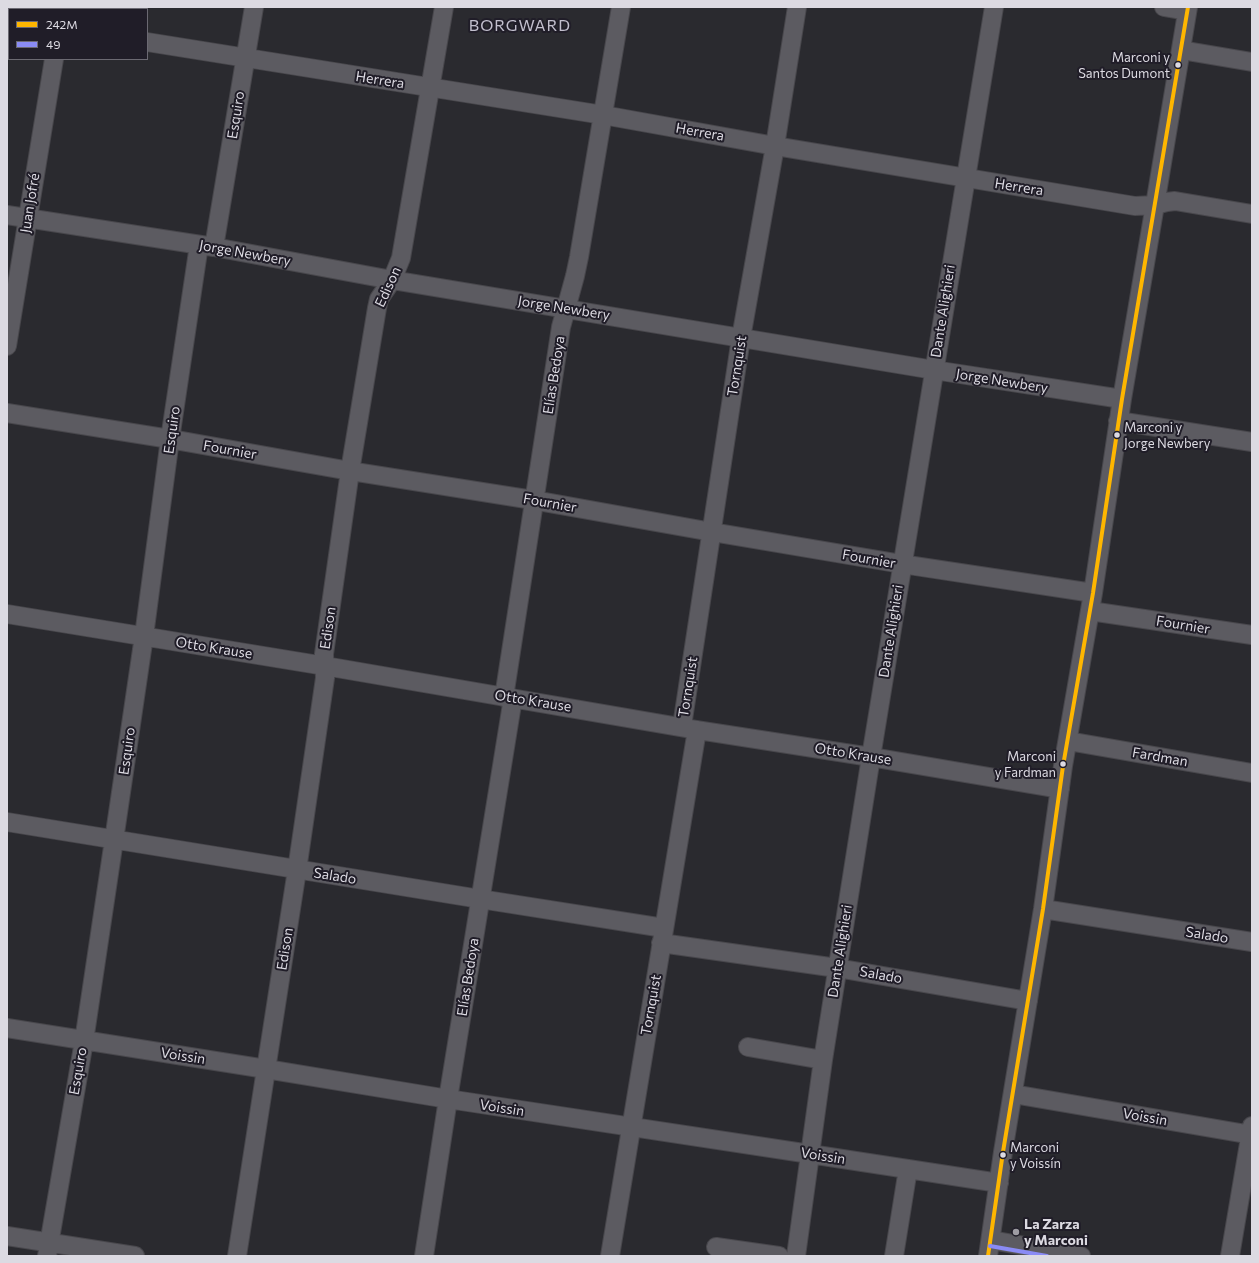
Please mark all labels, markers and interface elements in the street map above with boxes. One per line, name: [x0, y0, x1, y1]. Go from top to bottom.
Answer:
legend: [8, 8, 148, 60]
district label: BORGWARD: [469, 16, 571, 36]
text: 242M: [46, 17, 78, 31]
text: 49: [46, 37, 60, 51]
place label: Marconi y Santos Dumont: [1078, 50, 1170, 81]
marker: Marconi y Santos Dumont: [1173, 60, 1183, 70]
street label: Herrera: [354, 68, 406, 92]
street label: Esquiro: [224, 90, 248, 140]
street label: Herrera: [674, 119, 726, 145]
street label: Juan Jofré: [17, 172, 43, 234]
street label: Herrera: [993, 175, 1045, 199]
street label: Jorge Newbery: [198, 237, 292, 269]
street label: Dante Alighieri: [927, 263, 959, 359]
street label: Edison: [371, 264, 405, 310]
street label: Jorge Newbery: [517, 292, 611, 324]
street label: Tornquist: [724, 334, 750, 398]
street label: Elías Bedoya: [540, 335, 568, 415]
street label: Jorge Newbery: [955, 365, 1049, 397]
street label: Esquiro: [160, 405, 184, 455]
place label: Marconi y Jorge Newbery: [1124, 420, 1210, 451]
marker: Marconi y Jorge Newbery: [1112, 430, 1122, 440]
street label: Fournier: [202, 437, 258, 463]
street label: Fournier: [522, 490, 578, 516]
street label: Fournier: [841, 546, 897, 572]
street label: Dante Alighieri: [875, 583, 907, 679]
street label: Edison: [317, 606, 339, 650]
street label: Fournier: [1155, 612, 1211, 638]
street label: Otto Krause: [174, 634, 254, 662]
street label: Tornquist: [675, 655, 701, 719]
street label: Otto Krause: [493, 687, 573, 715]
street label: Esquiro: [115, 726, 139, 776]
street label: Otto Krause: [813, 740, 893, 768]
street label: Fardman: [1131, 744, 1189, 770]
place label: Marconi y Fardman: [995, 749, 1056, 780]
marker: Marconi y Fardman: [1058, 759, 1068, 769]
street label: Salado: [313, 864, 357, 888]
street label: Dante Alighieri: [824, 903, 856, 999]
street label: Salado: [1185, 923, 1229, 947]
street label: Edison: [273, 927, 297, 971]
street label: Elías Bedoya: [454, 937, 482, 1017]
street label: Salado: [858, 963, 904, 987]
street label: Tornquist: [637, 973, 665, 1037]
street label: Voissin: [159, 1044, 207, 1068]
street label: Esquiro: [66, 1046, 90, 1096]
street label: Voissin: [478, 1096, 526, 1120]
street label: Voissin: [1121, 1105, 1169, 1129]
place label: Marconi y Voissín: [1010, 1140, 1061, 1171]
street label: Voissin: [799, 1144, 847, 1168]
marker: Marconi y Voissín: [998, 1150, 1008, 1160]
place label: La Zarza y Marconi: [1024, 1216, 1088, 1248]
marker: La Zarza y Marconi: [1011, 1227, 1021, 1237]

